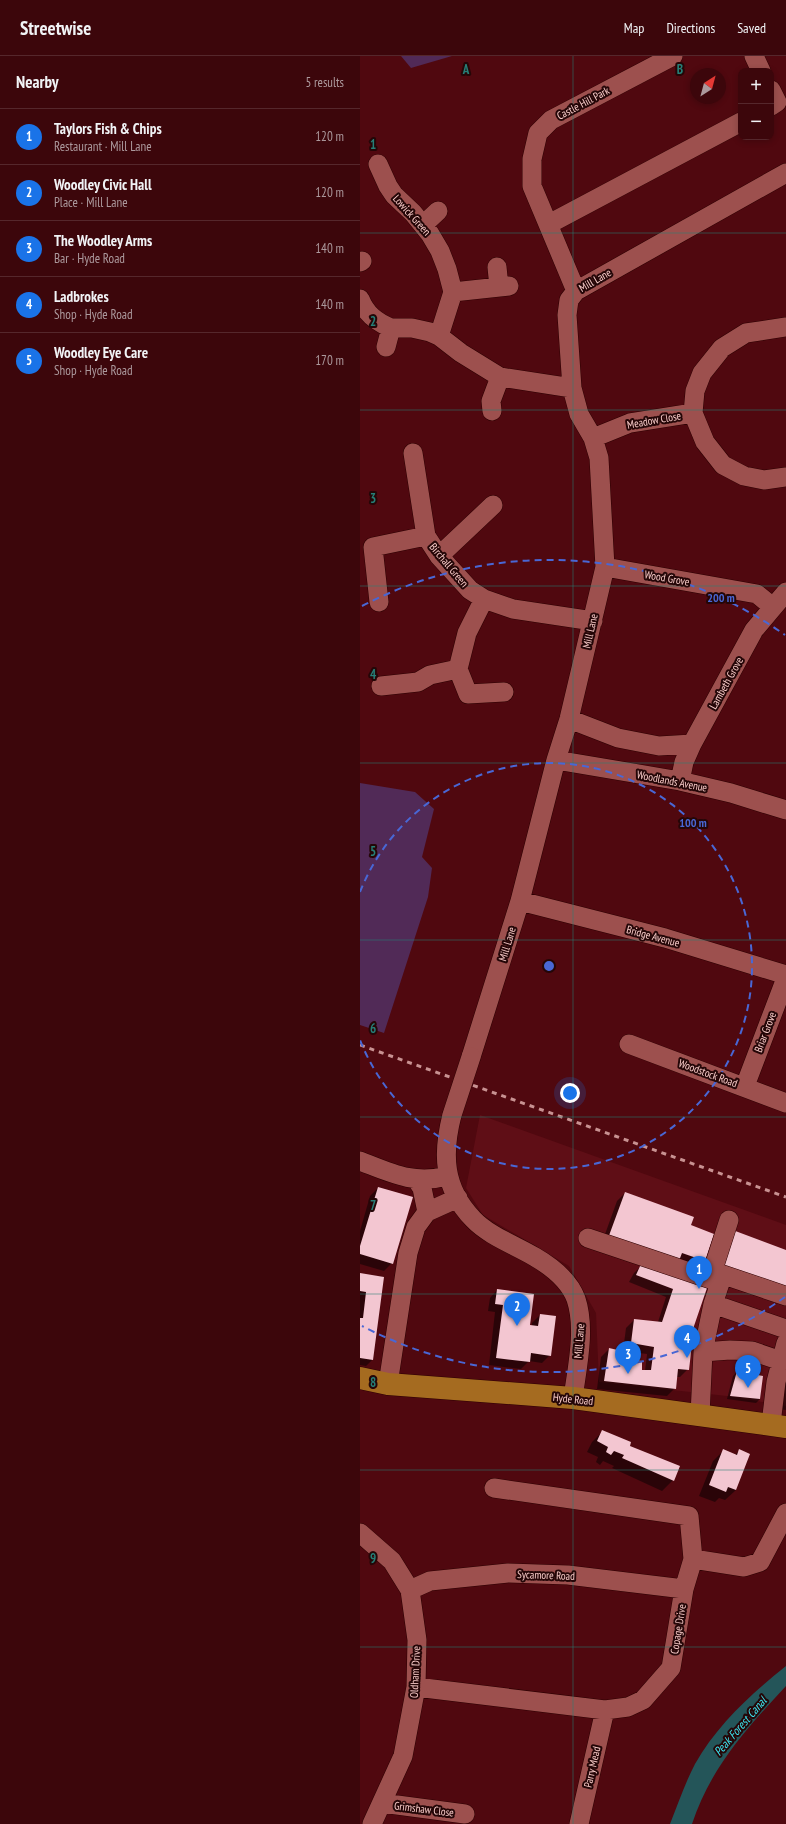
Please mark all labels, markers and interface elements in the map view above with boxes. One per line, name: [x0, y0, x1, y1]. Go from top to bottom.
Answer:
text: Streetwise: [20, 16, 91, 40]
text: Map: [624, 19, 644, 37]
text: Directions: [666, 19, 715, 37]
text: Saved: [737, 19, 766, 37]
text: A: [462, 61, 470, 78]
text: B: [677, 61, 683, 78]
north arrow: [690, 68, 726, 104]
map controls: [738, 68, 774, 140]
button: +: [738, 68, 774, 104]
text: Nearby: [16, 71, 59, 93]
text: 5 results: [305, 74, 344, 91]
street label: Castle Hill Park: [554, 83, 612, 123]
button: −: [738, 104, 774, 140]
text: Taylors Fish & Chips: [54, 119, 162, 138]
text: 1: [26, 128, 32, 145]
text: 120 m: [315, 128, 344, 145]
text: 1: [370, 136, 376, 153]
text: Restaurant · Mill Lane: [54, 138, 152, 155]
text: Woodley Civic Hall: [54, 175, 152, 194]
text: 2: [26, 184, 32, 201]
text: 120 m: [315, 184, 344, 201]
street label: Lowick Green: [390, 192, 434, 238]
text: Place · Mill Lane: [54, 194, 128, 211]
text: The Woodley Arms: [54, 231, 152, 250]
text: 3: [26, 240, 32, 257]
text: 140 m: [315, 240, 344, 257]
text: Bar · Hyde Road: [54, 250, 125, 267]
street label: Mill Lane: [576, 265, 614, 295]
text: Ladbrokes: [54, 287, 109, 306]
text: 4: [26, 296, 32, 313]
text: 140 m: [315, 296, 344, 313]
text: Shop · Hyde Road: [54, 306, 133, 323]
text: 2: [370, 313, 376, 330]
text: Woodley Eye Care: [54, 343, 148, 362]
text: 5: [26, 352, 32, 369]
text: 170 m: [315, 352, 344, 369]
text: Shop · Hyde Road: [54, 362, 133, 379]
street label: Meadow Close: [626, 408, 683, 432]
text: 3: [370, 490, 376, 507]
street label: Birchall Green: [426, 540, 472, 590]
street label: Wood Grove: [643, 567, 691, 589]
text: 200 m: [707, 590, 735, 605]
street label: Mill Lane: [579, 612, 601, 650]
street label: Lambeth Grove: [706, 654, 746, 711]
text: 4: [370, 666, 377, 683]
street label: Woodlands Avenue: [636, 767, 709, 795]
text: 100 m: [679, 815, 707, 830]
text: 5: [370, 843, 376, 860]
street label: Bridge Avenue: [625, 922, 682, 950]
street label: Mill Lane: [495, 925, 519, 963]
centre of rings: [542, 959, 556, 973]
street label: Briar Grove: [751, 1009, 779, 1054]
text: 6: [370, 1020, 376, 1037]
street label: Woodstock Road: [677, 1056, 740, 1090]
your location: [560, 1083, 580, 1103]
text: 7: [370, 1197, 376, 1214]
pin: 1: [686, 1256, 712, 1289]
pin: 2: [504, 1293, 530, 1326]
street label: Mill Lane: [570, 1322, 588, 1359]
pin: 4: [674, 1325, 700, 1358]
pin: 3: [615, 1341, 641, 1374]
pin: 5: [735, 1355, 761, 1388]
text: 8: [370, 1374, 376, 1391]
street label: Hyde Road: [552, 1390, 594, 1408]
text: 9: [370, 1550, 376, 1567]
street label: Sycamore Road: [517, 1567, 575, 1583]
street label: Copage Drive: [667, 1603, 689, 1655]
street label: Oldham Drive: [407, 1645, 423, 1698]
water label: Peak Forest Canal: [710, 1693, 770, 1758]
street label: Parry Mead: [580, 1745, 604, 1789]
street label: Grimshaw Close: [393, 1798, 455, 1820]

